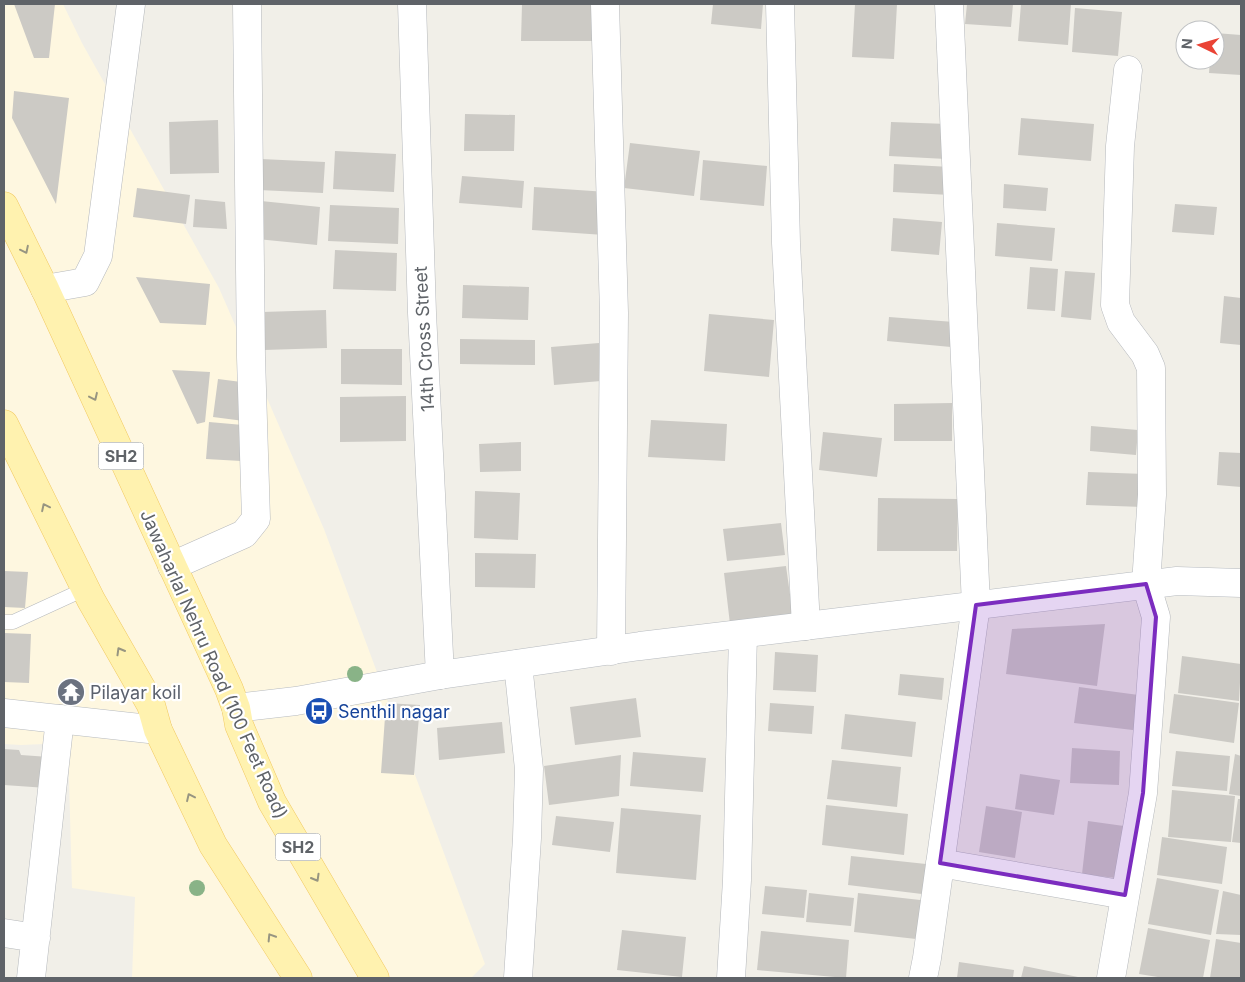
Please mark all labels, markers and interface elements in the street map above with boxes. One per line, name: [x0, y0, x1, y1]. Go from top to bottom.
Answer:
north arrow: [1175, 20, 1225, 70]
text: N: [1178, 38, 1195, 50]
one-way arrow: [19, 244, 29, 253]
street label: 14th Cross Street: [410, 266, 438, 412]
one-way arrow: [88, 392, 98, 401]
road number: SH2: [98, 442, 144, 470]
one-way arrow: [41, 503, 51, 512]
street label: Jawaharlal Nehru Road (100 Feet Road): [136, 506, 292, 822]
one-way arrow: [116, 647, 126, 656]
temple icon: Pilayar koil: [56, 677, 86, 707]
place label: Pilayar koil: [90, 682, 181, 703]
bus stop icon: Senthil nagar: [304, 696, 334, 726]
place label: Senthil nagar: [338, 701, 450, 722]
one-way arrow: [186, 793, 196, 802]
road number: SH2: [276, 834, 320, 860]
one-way arrow: [310, 873, 320, 882]
one-way arrow: [268, 934, 277, 943]

